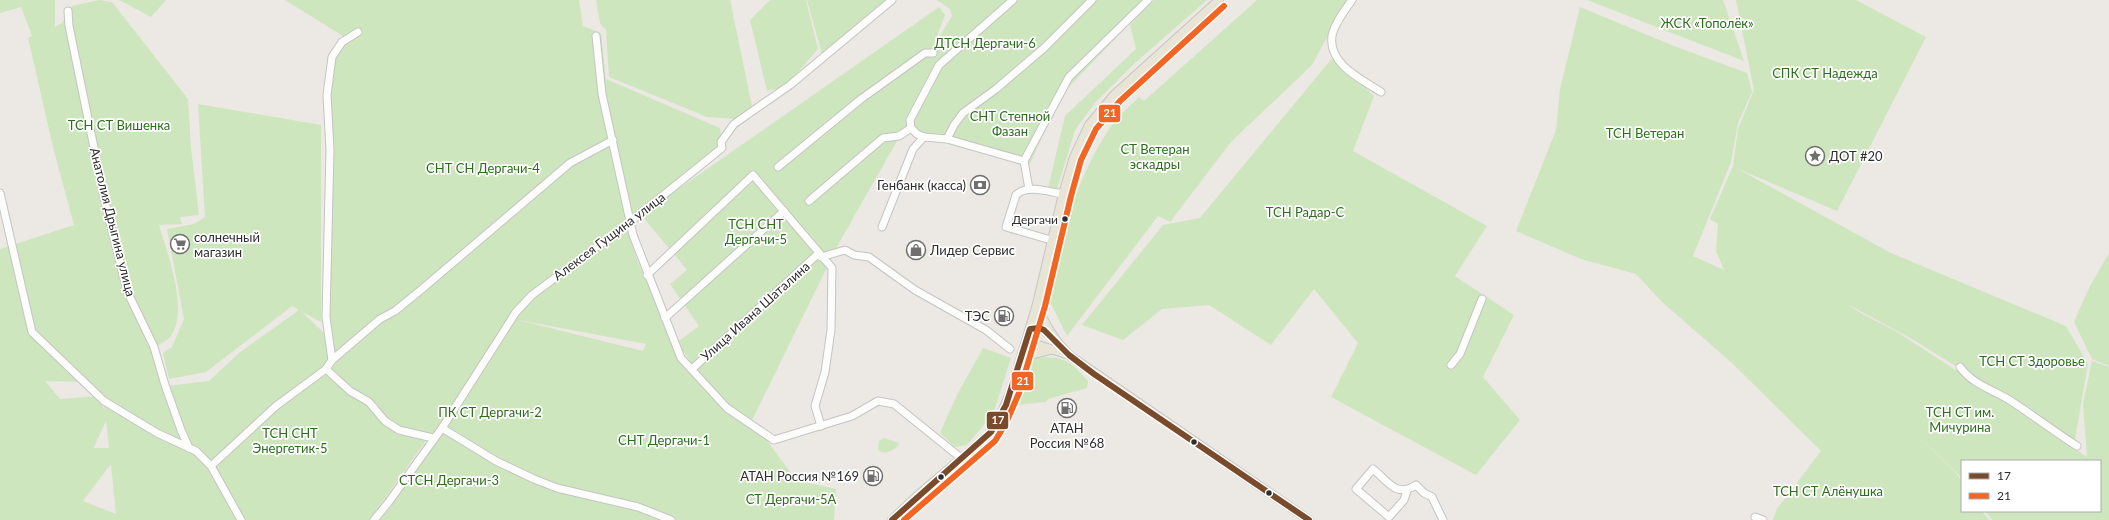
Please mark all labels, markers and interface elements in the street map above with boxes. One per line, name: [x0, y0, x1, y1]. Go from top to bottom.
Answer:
park label: ЖСК «Тополёк»: [1660, 15, 1754, 31]
park label: ДТСН Дергачи-6: [934, 35, 1036, 51]
park label: СПК СТ Надежда: [1772, 65, 1878, 81]
line badge: 21: [1098, 104, 1121, 123]
text: 21: [1104, 106, 1116, 119]
park label: СНТ Степной Фазан: [970, 108, 1050, 139]
park label: ТСН СТ Вишенка: [68, 117, 170, 133]
park label: ТСН Ветеран: [1606, 125, 1684, 141]
park label: СТ Ветеран эскадры: [1121, 141, 1190, 172]
place icon: ДОТ #20: [1804, 145, 1826, 167]
street label: Анатолия Дрыгина улица: [87, 146, 139, 298]
place label: ДОТ #20: [1829, 148, 1883, 164]
park label: СНТ СН Дергачи-4: [426, 160, 540, 176]
bank icon: Генбанк (касса): [969, 174, 991, 196]
place label: Генбанк (касса): [877, 177, 966, 193]
street label: Алексея Гущина улица: [550, 189, 668, 283]
park label: ТСН Радар-С: [1266, 204, 1345, 220]
place label: Дергачи: [1012, 212, 1058, 227]
marker: Дергачи: [1060, 214, 1070, 224]
park label: ТСН СНТ Дергачи-5: [725, 216, 787, 247]
place label: солнечный магазин: [194, 229, 260, 260]
supermarket icon: солнечный магазин: [169, 233, 191, 255]
shop icon: Лидер Сервис: [905, 239, 927, 261]
place label: Лидер Сервис: [929, 242, 1015, 258]
street label: Улица Ивана Шаталина: [697, 258, 813, 364]
fuel station icon: ТЭС: [993, 305, 1015, 327]
place label: ТЭС: [965, 308, 990, 324]
park label: ТСН СТ Здоровье: [1979, 353, 2085, 369]
line badge: 21: [1011, 371, 1034, 391]
text: 21: [1017, 374, 1029, 387]
fuel station icon: АТАН Россия №68: [1056, 397, 1078, 419]
park label: ПК СТ Дергачи-2: [438, 404, 542, 420]
park label: ТСН СТ им. Мичурина: [1926, 404, 1994, 435]
line badge: 17: [986, 411, 1009, 430]
text: 17: [992, 413, 1004, 426]
place label: АТАН Россия №68: [1030, 420, 1104, 451]
park label: ТСН СНТ Энергетик-5: [253, 425, 327, 456]
park label: СНТ Дергачи-1: [618, 432, 710, 448]
unlabelled marker: [1189, 437, 1199, 447]
legend: [1961, 460, 2101, 512]
fuel station icon: АТАН Россия №169: [862, 465, 884, 487]
place label: АТАН Россия №169: [740, 468, 859, 484]
text: 17: [1997, 468, 2011, 483]
park label: СТСН Дергачи-3: [399, 472, 499, 488]
unlabelled marker: [936, 472, 946, 482]
park label: ТСН СТ Алёнушка: [1773, 483, 1883, 499]
unlabelled marker: [1264, 488, 1274, 498]
text: 21: [1997, 488, 2011, 503]
park label: СТ Дергачи-5А: [746, 491, 837, 507]

